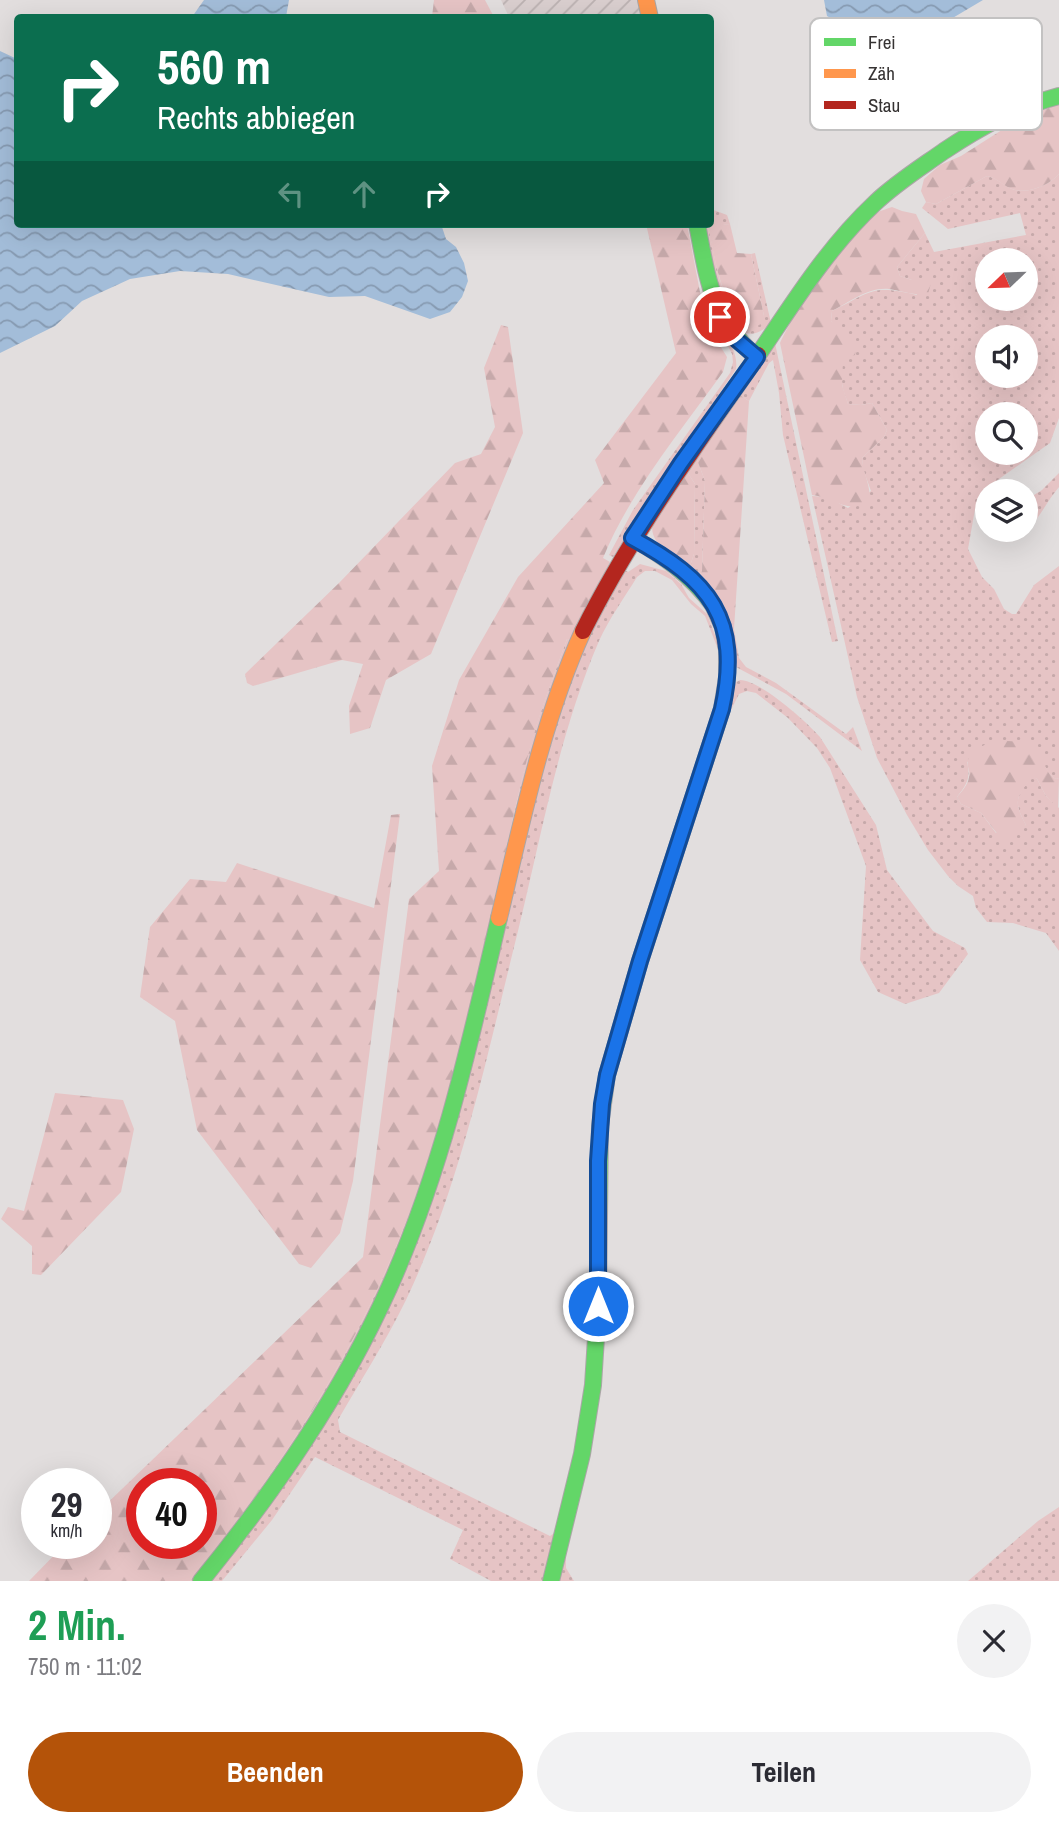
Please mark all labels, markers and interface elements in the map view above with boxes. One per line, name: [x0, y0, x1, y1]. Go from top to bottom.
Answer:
legend: [810, 18, 1042, 130]
text: Frei: [868, 29, 896, 55]
text: 560 m: [157, 33, 271, 99]
icon: right: [42, 42, 133, 133]
text: Zäh: [868, 60, 895, 86]
text: Stau: [868, 92, 900, 118]
text: Rechts abbiegen: [157, 96, 355, 139]
icon: left: [272, 175, 310, 213]
icon: ahead: [345, 175, 383, 213]
icon: right: [418, 175, 456, 213]
north arrow: [975, 248, 1038, 312]
map controls: [975, 248, 1038, 542]
pin: [690, 287, 750, 347]
icon: arrive: [701, 298, 739, 336]
button: sound: [975, 325, 1038, 388]
button: search: [975, 402, 1038, 465]
button: layers: [975, 479, 1038, 542]
position arrow: [561, 1269, 635, 1343]
speed limit sign: 40: [126, 1468, 217, 1559]
text: 29: [51, 1481, 82, 1528]
text: km/h: [51, 1518, 83, 1543]
text: 2 Min.: [28, 1597, 126, 1653]
button: close: [957, 1604, 1031, 1678]
text: 750 m · 11:02: [28, 1651, 142, 1682]
button: Beenden: [28, 1732, 523, 1812]
button: Teilen: [537, 1732, 1031, 1812]

